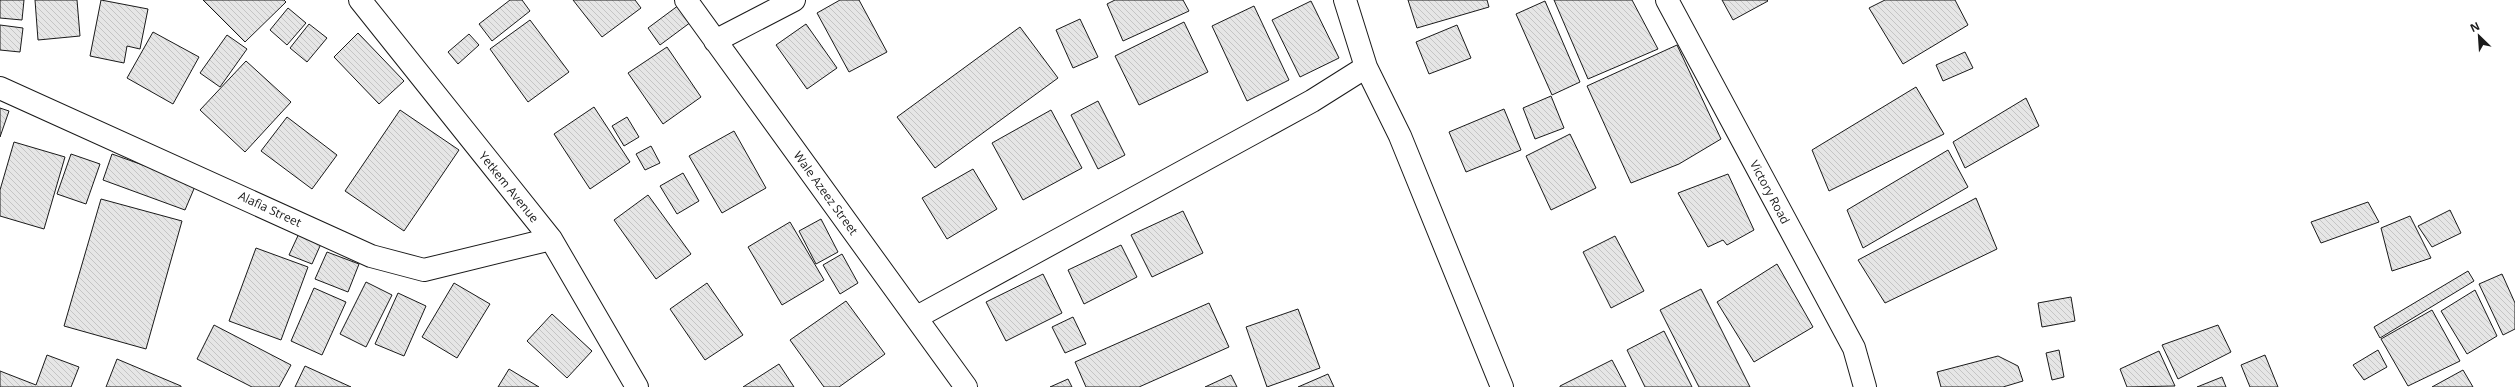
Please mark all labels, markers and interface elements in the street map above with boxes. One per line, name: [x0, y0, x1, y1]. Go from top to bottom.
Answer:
north arrow: [2459, 16, 2499, 56]
text: N: [2467, 18, 2482, 35]
street label: Yetkem Avenue: [475, 148, 543, 226]
street label: Wale Azeez Street: [790, 148, 862, 238]
street label: Victory Road: [1746, 157, 1794, 227]
street label: Alafia Street: [236, 187, 304, 231]

